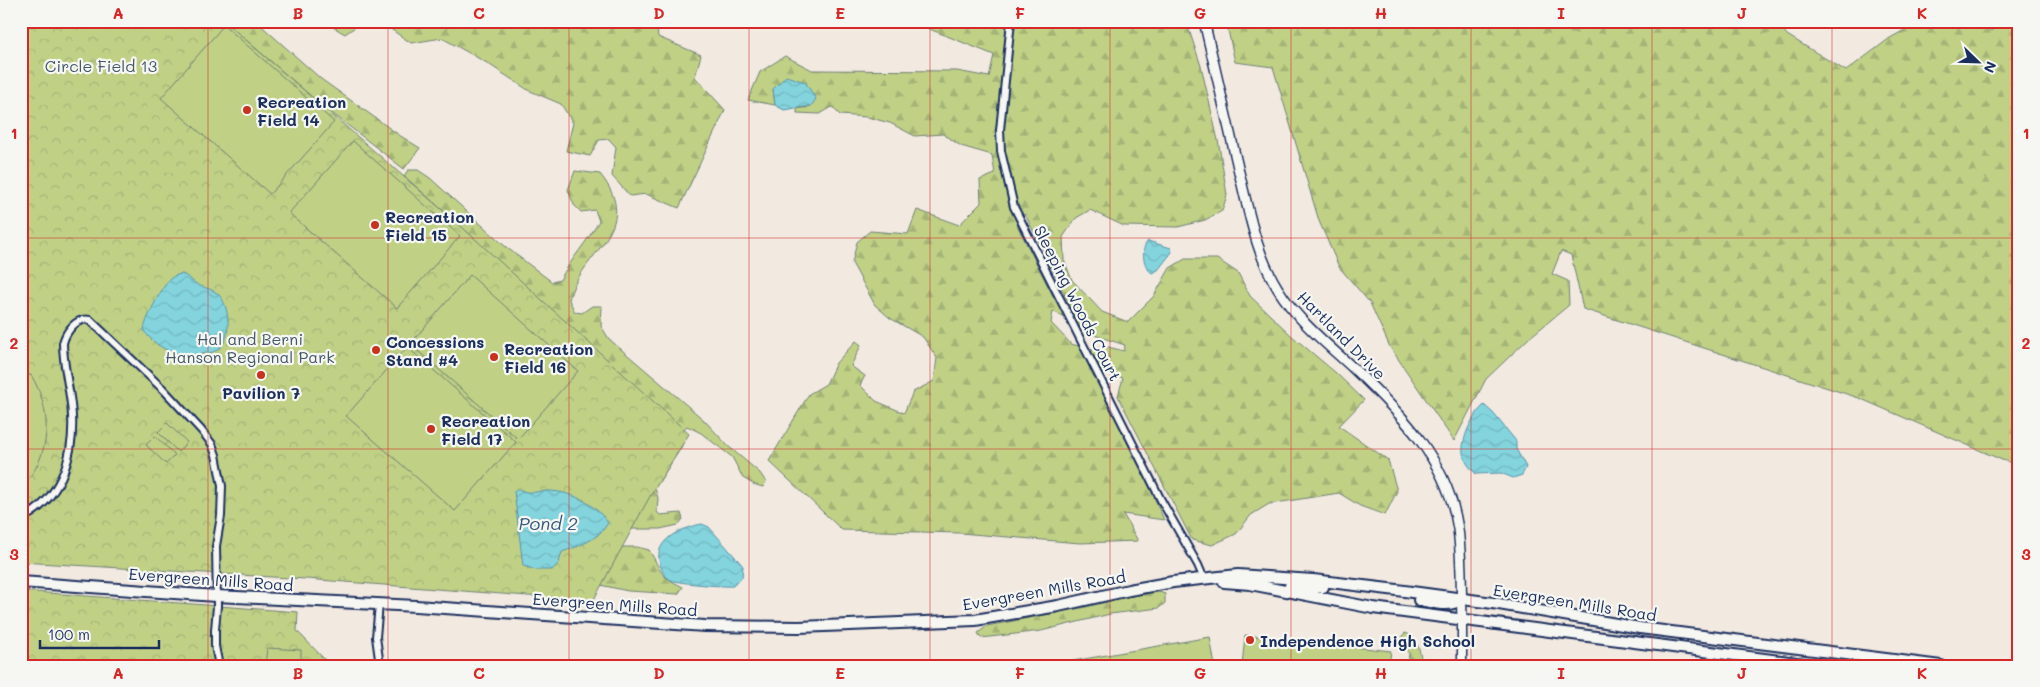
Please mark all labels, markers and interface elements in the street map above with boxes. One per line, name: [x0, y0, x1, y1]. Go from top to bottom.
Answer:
text: A: [112, 2, 124, 23]
text: B: [293, 2, 303, 23]
text: C: [473, 2, 485, 23]
text: D: [653, 2, 665, 23]
text: E: [835, 2, 845, 23]
text: F: [1015, 2, 1025, 23]
text: G: [1194, 2, 1206, 23]
text: H: [1375, 2, 1387, 23]
text: I: [1557, 2, 1565, 23]
text: J: [1737, 2, 1747, 23]
text: K: [1917, 2, 1927, 23]
north arrow: [1952, 38, 2002, 88]
park label: Circle Field 13: [45, 55, 157, 76]
text: N: [1980, 59, 2001, 76]
place label: Recreation Field 14: [257, 91, 346, 130]
marker: Recreation Field 14: [241, 104, 253, 116]
text: 1: [10, 122, 18, 143]
text: 1: [2022, 122, 2030, 143]
place label: Recreation Field 15: [385, 206, 474, 245]
marker: Recreation Field 15: [369, 219, 381, 231]
street label: Sleeping Woods Court: [1030, 222, 1126, 384]
street label: Hartland Drive: [1293, 286, 1391, 384]
park label: Hal and Berni Hanson Regional Park: [165, 328, 335, 367]
place label: Concessions Stand #4: [386, 331, 484, 370]
text: 2: [10, 332, 19, 353]
text: 2: [2022, 332, 2031, 353]
place label: Recreation Field 16: [504, 338, 593, 377]
marker: Concessions Stand #4: [370, 344, 382, 356]
marker: Recreation Field 16: [488, 351, 500, 363]
marker: Pavilion 7: [255, 369, 267, 381]
place label: Pavilion 7: [222, 382, 300, 403]
place label: Recreation Field 17: [441, 410, 530, 449]
marker: Recreation Field 17: [425, 423, 437, 435]
water label: Pond 2: [519, 511, 577, 535]
text: 3: [9, 543, 19, 564]
text: 3: [2021, 543, 2031, 564]
street label: Evergreen Mills Road: [128, 563, 294, 595]
street label: Evergreen Mills Road: [961, 565, 1127, 615]
street label: Evergreen Mills Road: [1492, 579, 1658, 625]
street label: Evergreen Mills Road: [532, 588, 698, 620]
scale bar: [40, 617, 159, 649]
text: 100 m: [48, 624, 90, 644]
place label: Independence High School: [1260, 630, 1475, 651]
marker: Independence High School: [1244, 634, 1256, 646]
text: A: [112, 662, 124, 683]
text: B: [293, 662, 303, 683]
text: C: [473, 662, 485, 683]
text: D: [653, 662, 665, 683]
text: E: [835, 662, 845, 683]
text: F: [1015, 662, 1025, 683]
text: G: [1194, 662, 1206, 683]
text: H: [1375, 662, 1387, 683]
text: I: [1557, 662, 1565, 683]
text: J: [1737, 662, 1747, 683]
text: K: [1917, 662, 1927, 683]

